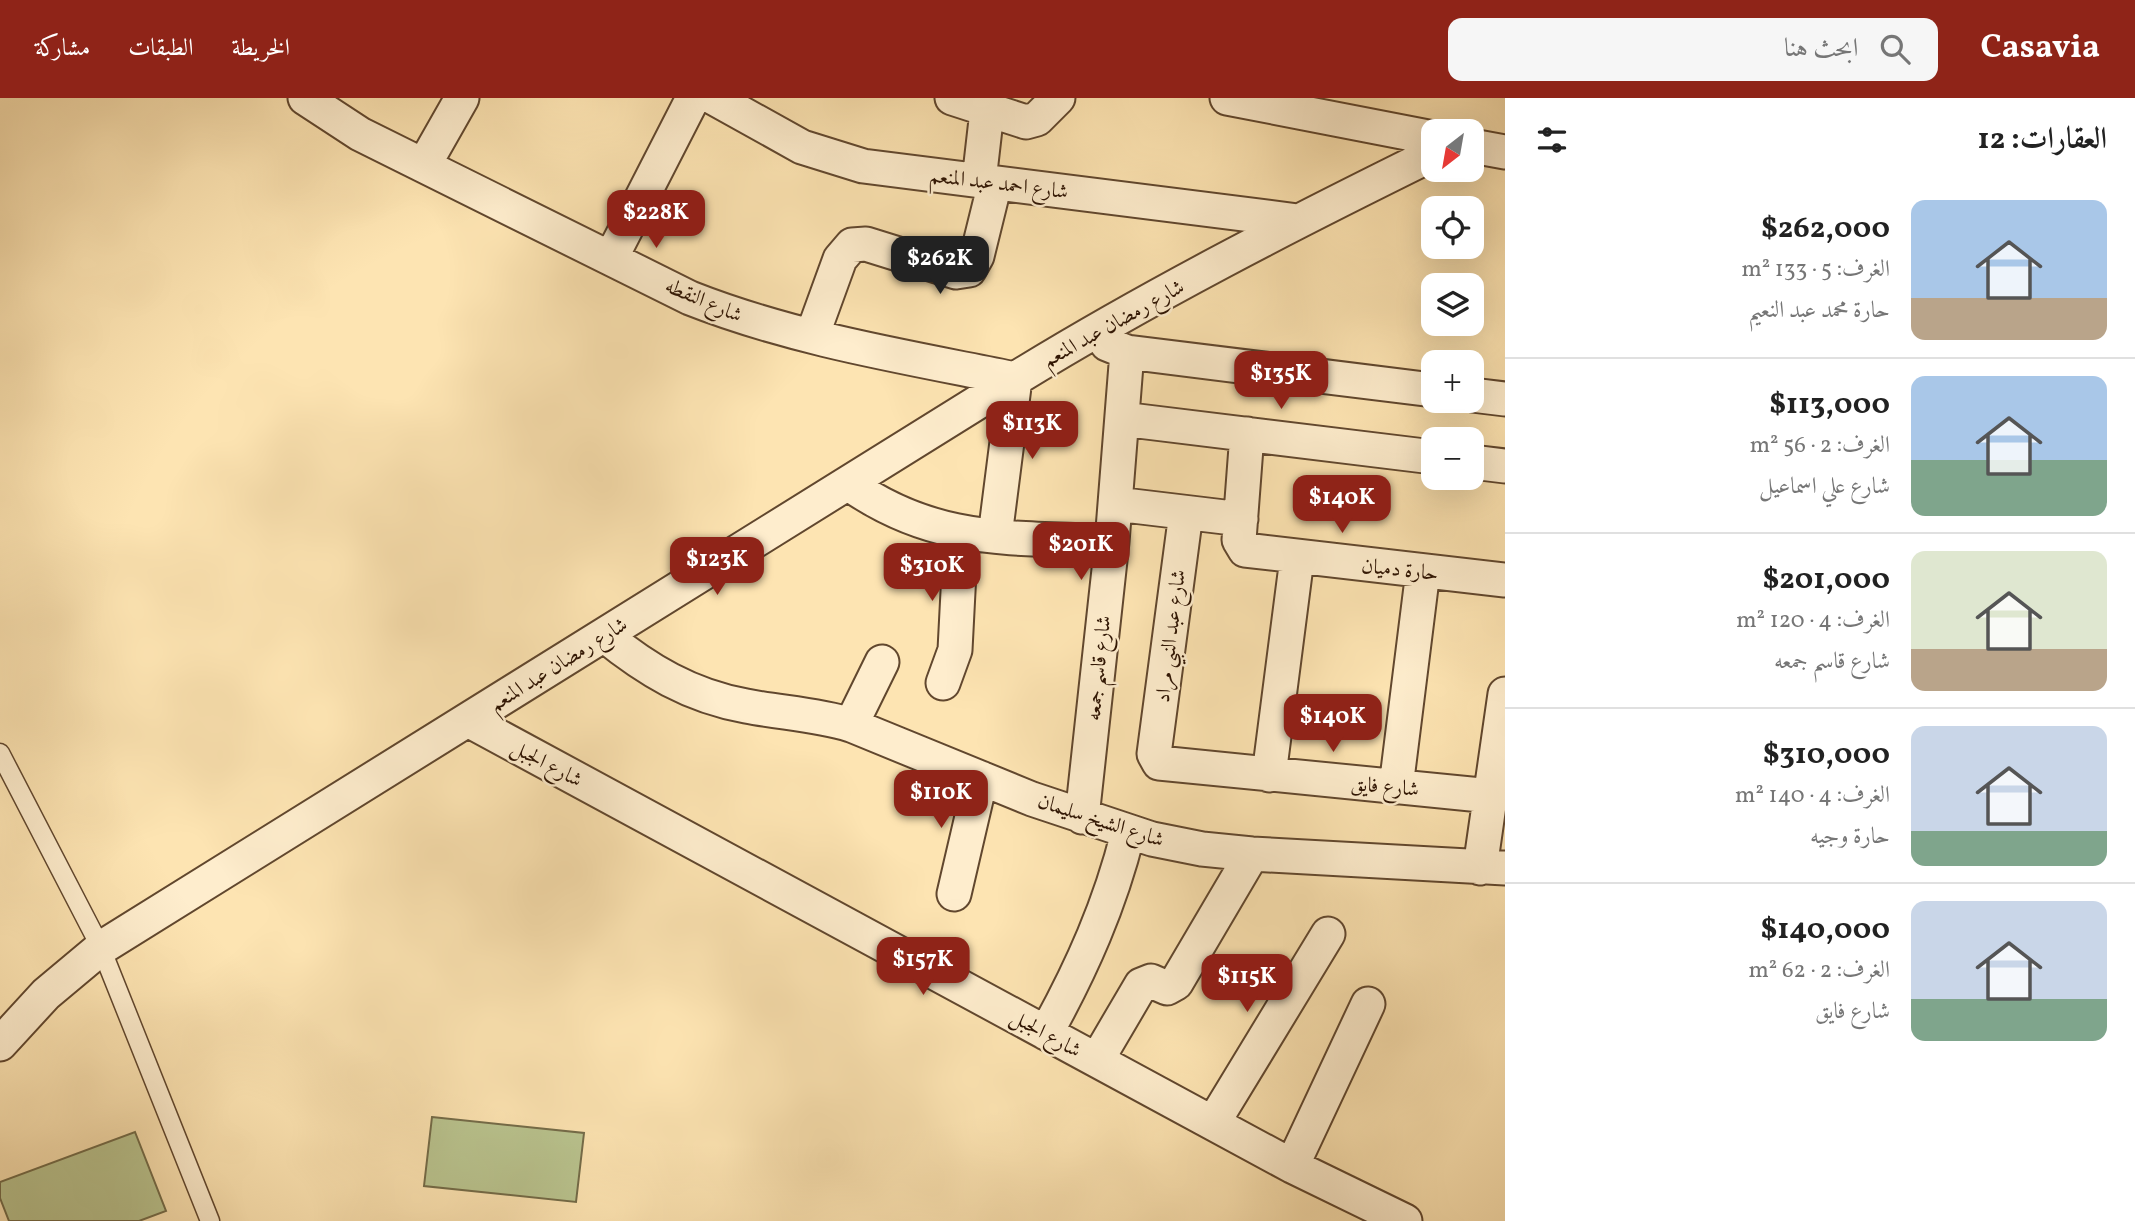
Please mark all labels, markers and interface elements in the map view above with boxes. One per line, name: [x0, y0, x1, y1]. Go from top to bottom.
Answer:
search box: [1448, 18, 1938, 81]
text: Casavia: [1980, 26, 2100, 72]
icon: search: [1876, 30, 1914, 68]
text: ابحث هنا: [1784, 31, 1858, 67]
text: مشاركة: [35, 32, 90, 66]
text: الطبقات: [128, 32, 194, 66]
text: الخريطة: [232, 32, 290, 66]
north arrow: [1421, 119, 1484, 182]
map controls: [1421, 119, 1484, 490]
text: العقارات: 12: [1978, 119, 2107, 161]
icon: filters: [1533, 121, 1571, 159]
street label: شارع احمد عبد المنعم: [927, 162, 1070, 211]
pin: $228K: [607, 190, 705, 250]
button: locate: [1421, 196, 1484, 259]
text: $228K: [623, 197, 689, 229]
text: $262,000: [1761, 208, 1890, 250]
icon: home: [1967, 228, 2051, 312]
pin: $262K: [891, 236, 989, 296]
text: $262K: [907, 243, 973, 275]
text: الغرف: 5 · 133 m²: [1741, 254, 1890, 286]
street label: شارع النقطه: [659, 272, 747, 332]
street label: شارع رمضان عبد المنعم: [1037, 273, 1192, 379]
button: layers: [1421, 273, 1484, 336]
text: حارة محمد عبد النعيم: [1748, 295, 1890, 327]
button: +: [1421, 350, 1484, 413]
pin: $135K: [1232, 352, 1330, 411]
text: $135K: [1250, 358, 1312, 390]
text: $113,000: [1769, 384, 1890, 426]
pin: $113K: [983, 402, 1081, 461]
icon: home: [1967, 404, 2051, 488]
text: $113K: [1002, 408, 1062, 440]
button: −: [1421, 427, 1484, 490]
text: الغرف: 2 · 56 m²: [1750, 430, 1890, 462]
text: شارع علي اسماعيل: [1759, 471, 1890, 503]
pin: $140K: [1293, 476, 1391, 535]
text: $140K: [1309, 482, 1375, 514]
pin: $201K: [1032, 522, 1130, 582]
text: $201K: [1049, 529, 1113, 561]
pin: $123K: [668, 538, 766, 597]
text: $123K: [686, 544, 748, 576]
pin: $310K: [883, 544, 981, 603]
text: $310K: [900, 550, 964, 582]
street label: حارة دميان: [1360, 552, 1440, 589]
text: $201,000: [1763, 559, 1890, 601]
street label: شارع عبد النبي مراد: [1149, 568, 1198, 705]
icon: home: [1967, 579, 2051, 663]
text: الغرف: 4 · 120 m²: [1736, 605, 1890, 637]
street label: شارع رمضان عبد المنعم: [484, 611, 636, 723]
street label: شارع قاسم جمعه: [1080, 614, 1124, 723]
text: شارع قاسم جمعه: [1774, 646, 1890, 678]
pin: $140K: [1284, 694, 1382, 754]
text: $140K: [1300, 701, 1366, 733]
street label: شارع الجبل: [505, 733, 587, 797]
text: $310,000: [1763, 734, 1890, 776]
icon: home: [1967, 754, 2051, 838]
pin: $110K: [892, 770, 990, 830]
street label: شارع فايق: [1349, 770, 1420, 807]
text: $110K: [910, 777, 972, 809]
text: الغرف: 4 · 140 m²: [1735, 780, 1890, 812]
street label: شارع الشيخ سليمان: [1033, 787, 1167, 858]
text: حارة وجيه: [1810, 821, 1890, 853]
text: $140,000: [1760, 909, 1890, 951]
icon: home: [1967, 929, 2051, 1013]
pin: $157K: [874, 937, 972, 997]
text: $157K: [893, 944, 953, 976]
pin: $115K: [1198, 954, 1296, 1014]
text: الغرف: 2 · 62 m²: [1748, 955, 1890, 987]
text: $115K: [1217, 961, 1277, 993]
text: شارع فايق: [1815, 996, 1890, 1028]
street label: شارع الجبل: [1004, 1003, 1086, 1067]

